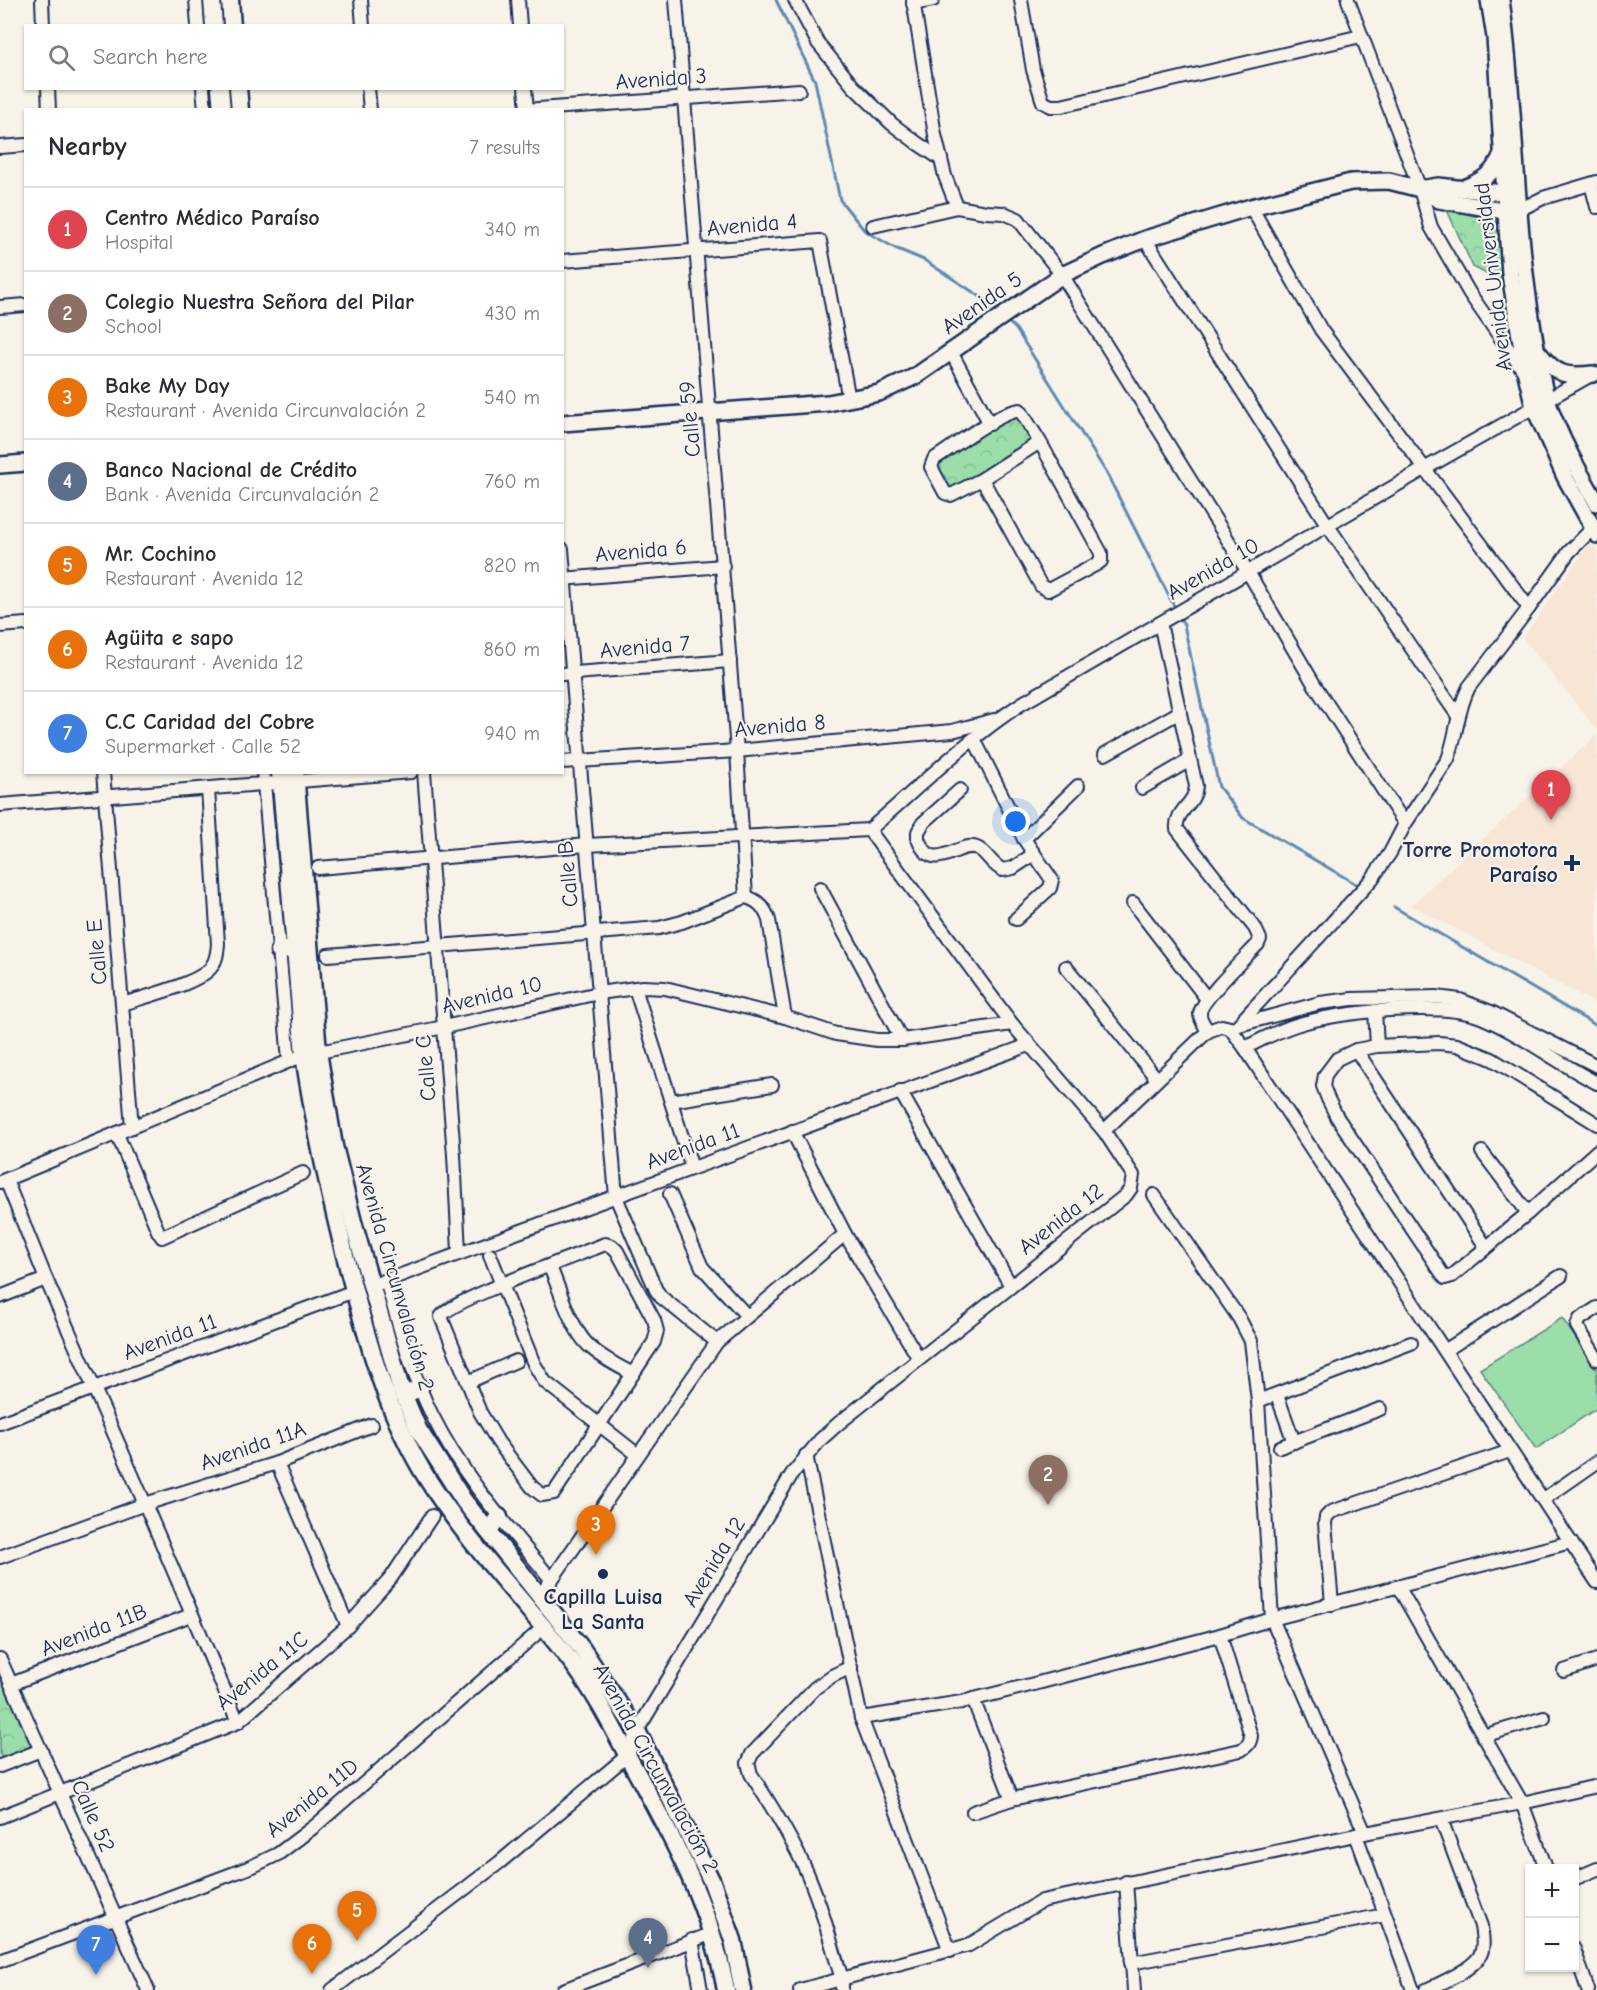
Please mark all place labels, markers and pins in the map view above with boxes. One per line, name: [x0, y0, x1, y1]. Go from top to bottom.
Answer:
pin: 1: [1532, 770, 1570, 820]
place label: Torre Promotora Paraíso: [1403, 837, 1558, 888]
marker: Torre Promotora Paraíso: [1563, 854, 1581, 872]
pin: 2: [1028, 1456, 1068, 1505]
pin: 3: [576, 1506, 616, 1555]
marker: Capilla Luisa La Santa: [596, 1567, 610, 1581]
place label: Capilla Luisa La Santa: [543, 1584, 663, 1635]
pin: 5: [338, 1892, 376, 1941]
pin: 4: [628, 1918, 668, 1968]
pin: 6: [292, 1924, 332, 1974]
pin: 7: [76, 1926, 116, 1975]

